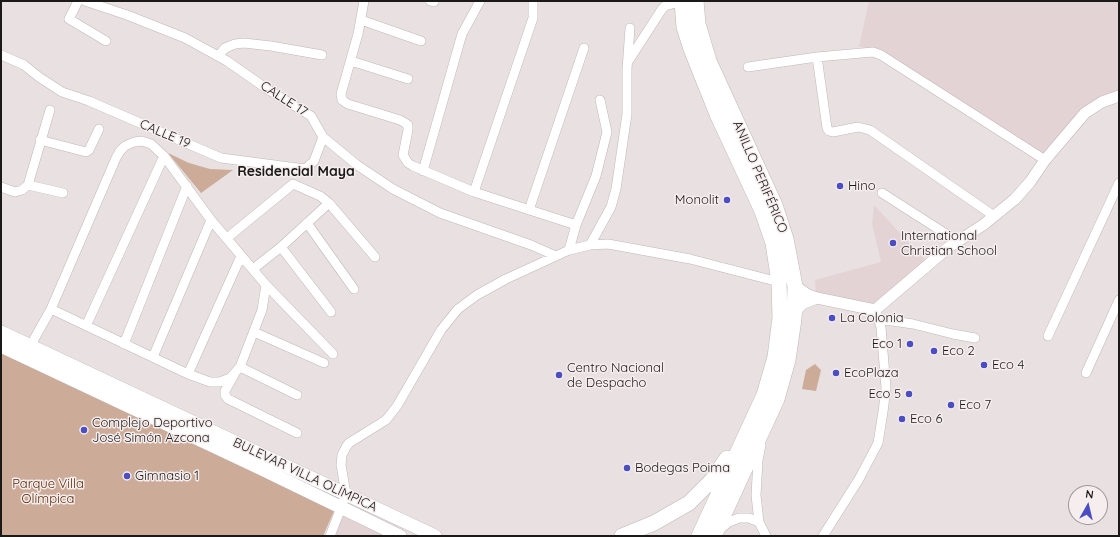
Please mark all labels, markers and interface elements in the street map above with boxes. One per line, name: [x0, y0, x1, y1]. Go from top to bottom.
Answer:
street label: CALLE 17: [257, 78, 311, 120]
street label: CALLE 19: [137, 116, 193, 152]
street label: ANILLO PERIFÉRICO: [729, 118, 791, 236]
district label: Residencial Maya: [237, 164, 355, 180]
place label: Hino: [848, 178, 876, 194]
marker: Hino: [835, 181, 845, 191]
place label: Monolit: [675, 192, 719, 208]
marker: Monolit: [722, 195, 732, 205]
place label: International Christian School: [901, 228, 997, 259]
marker: International Christian School: [888, 238, 898, 248]
place label: La Colonia: [840, 310, 904, 326]
marker: La Colonia: [827, 313, 837, 323]
place label: Eco 1: [872, 336, 902, 352]
marker: Eco 1: [905, 339, 915, 349]
place label: Eco 2: [942, 343, 975, 359]
marker: Eco 2: [929, 346, 939, 356]
place label: Eco 4: [992, 357, 1024, 373]
place label: Centro Nacional de Despacho: [567, 360, 664, 391]
marker: Eco 4: [979, 360, 989, 370]
place label: EcoPlaza: [844, 365, 899, 381]
marker: EcoPlaza: [831, 368, 841, 378]
marker: Centro Nacional de Despacho: [554, 370, 564, 380]
place label: Eco 5: [868, 386, 901, 402]
marker: Eco 5: [904, 389, 914, 399]
place label: Eco 7: [959, 397, 991, 413]
marker: Eco 7: [946, 400, 956, 410]
place label: Eco 6: [910, 411, 942, 427]
marker: Eco 6: [897, 414, 907, 424]
place label: Complejo Deportivo José Simón Azcona: [92, 415, 213, 446]
marker: Complejo Deportivo José Simón Azcona: [79, 425, 89, 435]
street label: BULEVAR VILLA OLÍMPICA: [230, 435, 380, 515]
place label: Bodegas Poima: [635, 460, 730, 476]
marker: Bodegas Poima: [622, 463, 632, 473]
place label: Gimnasio 1: [135, 468, 199, 484]
marker: Gimnasio 1: [122, 471, 132, 481]
park label: Parque Villa Olímpica: [12, 476, 84, 507]
north arrow: [1068, 485, 1108, 525]
text: N: [1085, 487, 1095, 502]

